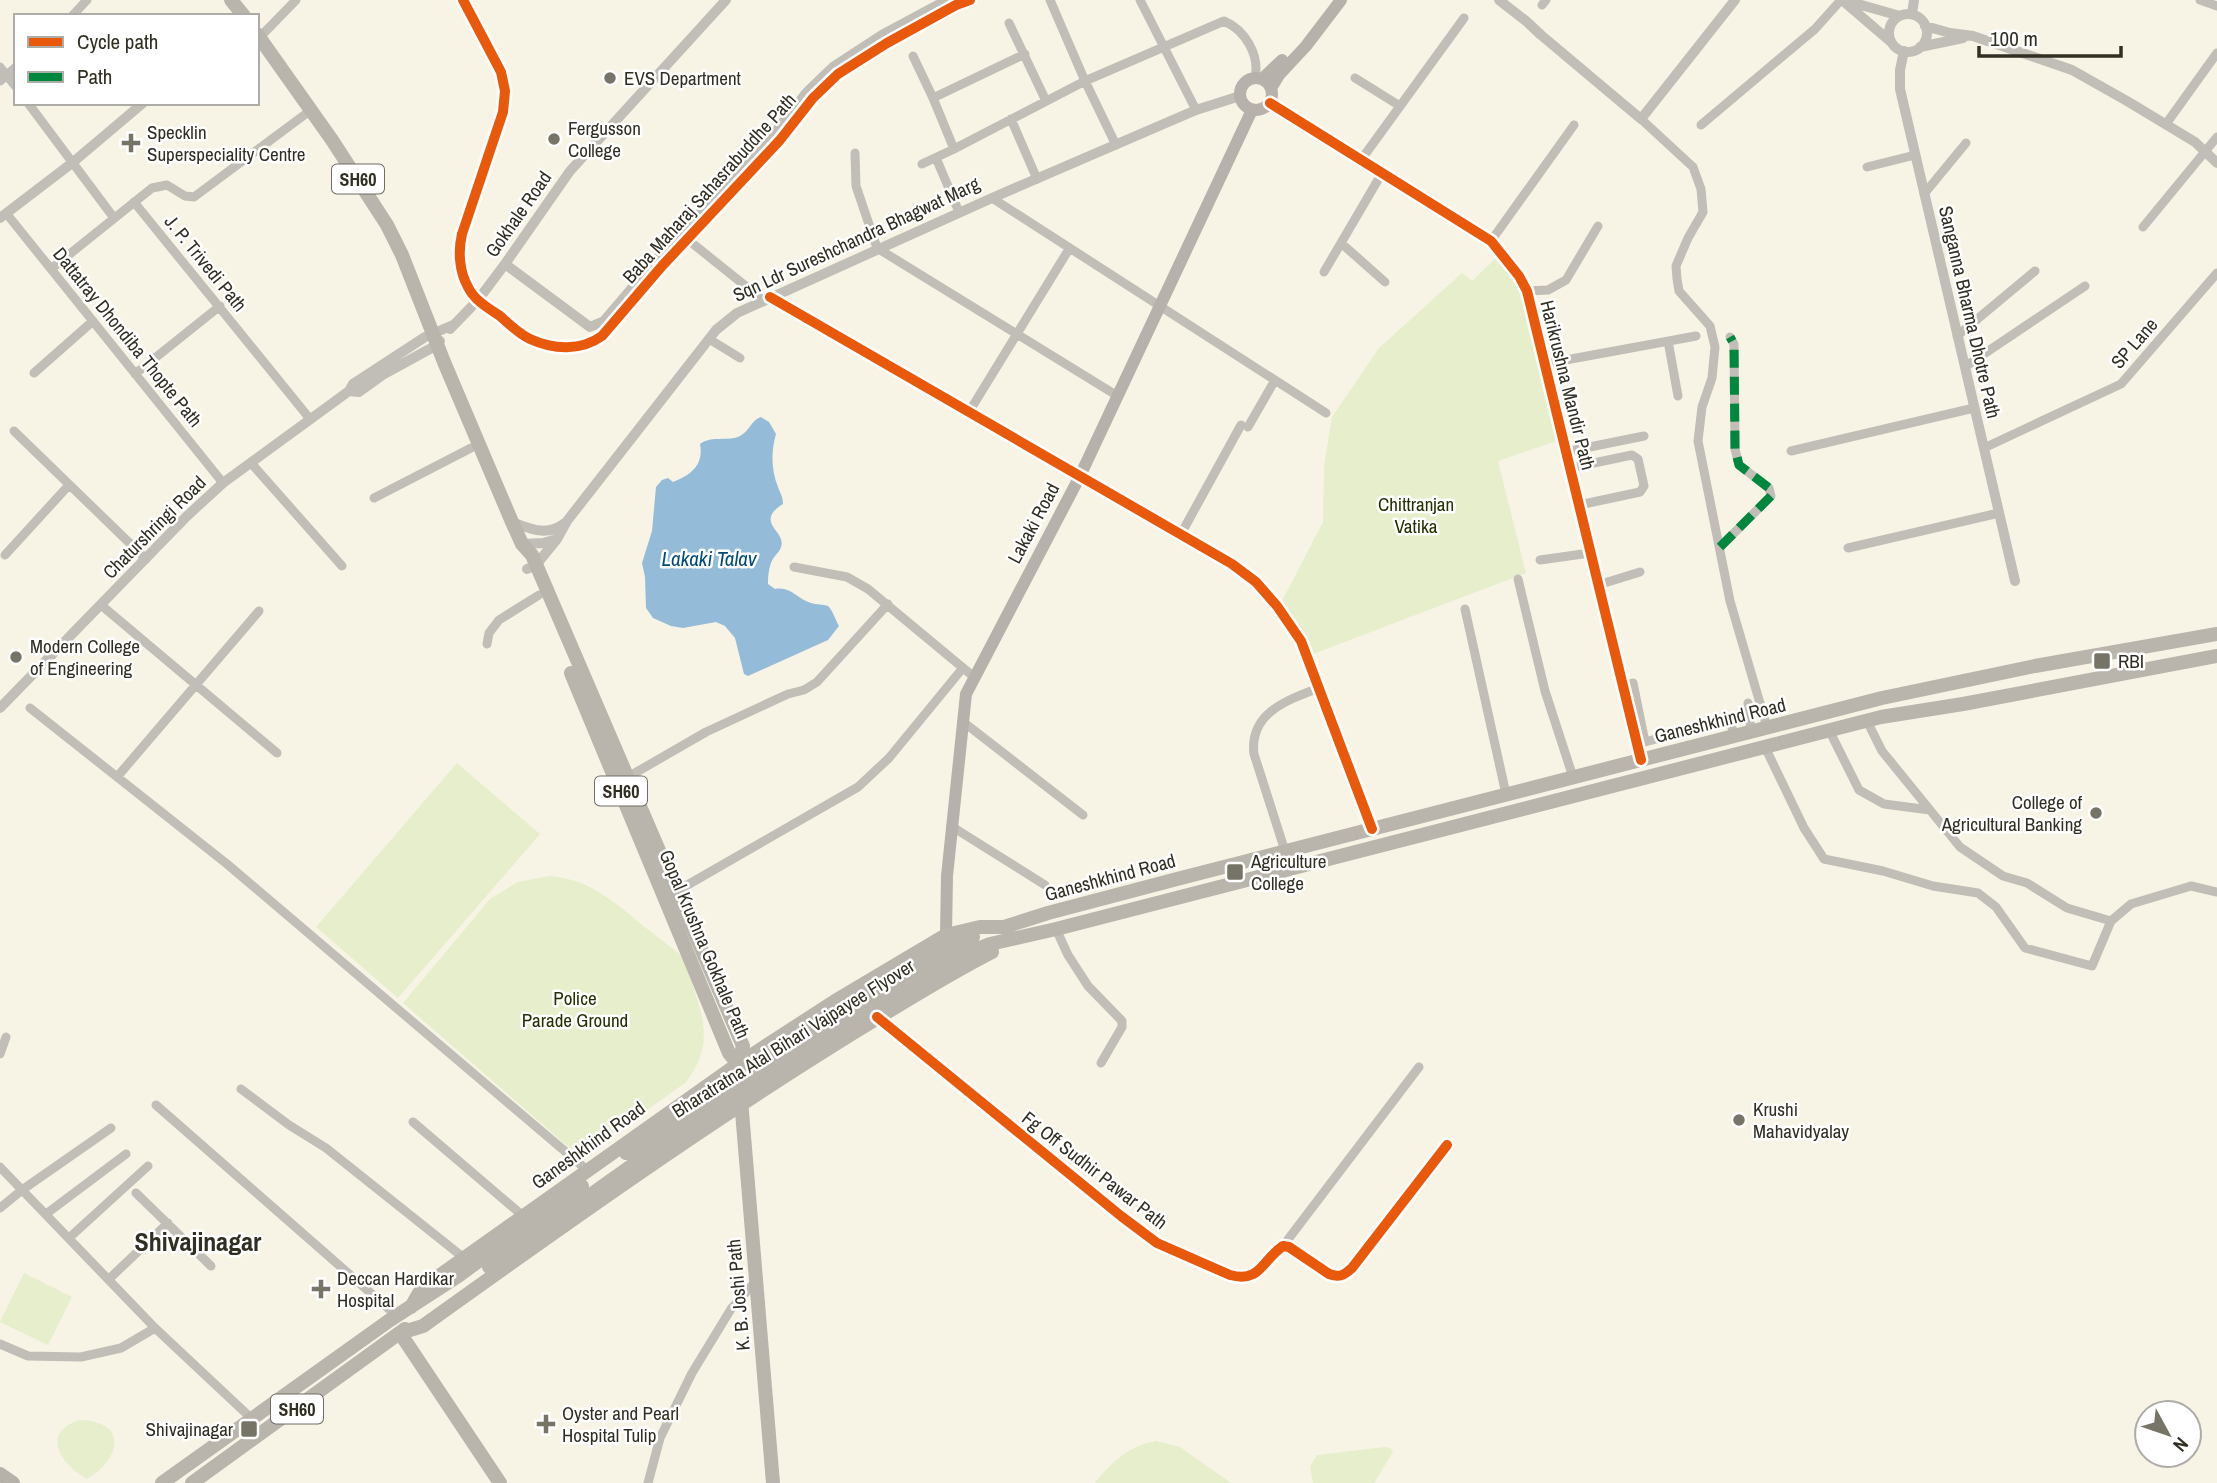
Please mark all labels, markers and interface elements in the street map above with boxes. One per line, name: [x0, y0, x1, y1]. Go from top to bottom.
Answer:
legend: [14, 14, 259, 105]
scale bar: [1979, 14, 2121, 58]
text: 100 m: [1990, 24, 2038, 53]
text: Cycle path: [77, 27, 158, 56]
text: Path: [77, 62, 112, 91]
place label: EVS Department: [624, 65, 742, 91]
marker: EVS Department: [602, 70, 618, 86]
street label: Baba Maharaj Sahasrabuddhe Path: [616, 87, 802, 289]
place label: Fergusson College: [568, 115, 641, 163]
place label: Specklin Superspeciality Centre: [147, 119, 305, 167]
marker: Fergusson College: [546, 131, 562, 147]
marker: Specklin Superspeciality Centre: [121, 133, 141, 153]
road number: SH60: [332, 164, 384, 194]
street label: Gokhale Road: [479, 166, 557, 262]
street label: Sqn Ldr Sureshchandra Bhagwat Marg: [728, 170, 984, 308]
street label: Sanganna Bharma Dhotre Path: [1933, 203, 2007, 421]
street label: J. P. Trivedi Path: [159, 209, 253, 317]
street label: Dattatray Dhondiba Thopte Path: [47, 242, 209, 432]
street label: Harikrushna Mandir Path: [1534, 297, 1602, 473]
street label: SP Lane: [2105, 312, 2163, 374]
street label: Chaturshringi Road: [97, 470, 211, 584]
street label: Lakaki Road: [1001, 478, 1065, 568]
park label: Chittranjan Vatika: [1378, 491, 1454, 539]
water label: Lakaki Talav: [662, 544, 758, 573]
place label: Modern College of Engineering: [30, 633, 140, 681]
place label: RBI: [2118, 648, 2144, 674]
marker: Modern College of Engineering: [8, 649, 24, 665]
marker: RBI: [2092, 651, 2112, 671]
street label: Ganeshkhind Road: [1652, 691, 1788, 749]
road number: SH60: [595, 776, 647, 806]
place label: College of Agricultural Banking: [1941, 789, 2083, 837]
marker: College of Agricultural Banking: [2088, 805, 2104, 821]
street label: Gopal Krushna Gokhale Path: [653, 846, 757, 1042]
street label: Ganeshkhind Road: [1042, 847, 1178, 907]
place label: Agriculture College: [1250, 848, 1326, 896]
marker: Agriculture College: [1225, 862, 1245, 882]
street label: Bharatratna Atal Bihari Vajpayee Flyover: [667, 952, 920, 1124]
park label: Police Parade Ground: [522, 985, 628, 1033]
street label: Ganeshkhind Road: [526, 1095, 650, 1195]
place label: Krushi Mahavidyalay: [1753, 1096, 1849, 1144]
street label: Fg Off Sudhir Pawar Path: [1017, 1105, 1173, 1235]
marker: Krushi Mahavidyalay: [1731, 1112, 1747, 1128]
district label: Shivajinagar: [135, 1224, 262, 1259]
street label: K. B. Joshi Path: [720, 1238, 756, 1352]
place label: Deccan Hardikar Hospital: [337, 1265, 455, 1313]
marker: Deccan Hardikar Hospital: [311, 1279, 331, 1299]
road number: SH60: [271, 1394, 323, 1424]
north arrow: [2133, 1399, 2203, 1469]
place label: Oyster and Pearl Hospital Tulip: [562, 1400, 679, 1448]
marker: Oyster and Pearl Hospital Tulip: [536, 1414, 556, 1434]
place label: Shivajinagar: [146, 1416, 234, 1442]
marker: Shivajinagar: [239, 1419, 259, 1439]
text: N: [2167, 1432, 2195, 1458]

